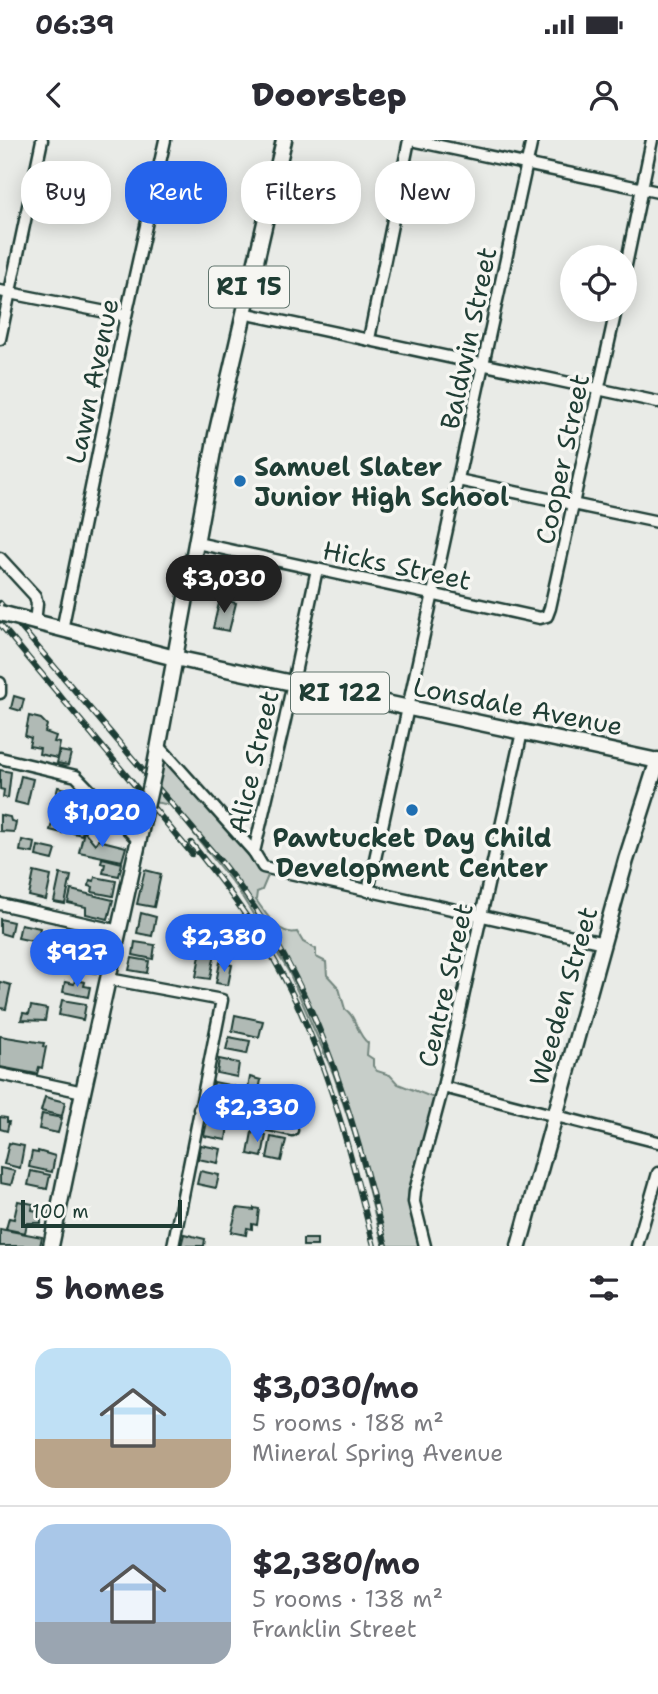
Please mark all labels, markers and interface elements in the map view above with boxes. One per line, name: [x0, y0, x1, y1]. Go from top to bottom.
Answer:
text: 06:39: [35, 7, 114, 42]
text: Doorstep: [251, 73, 407, 116]
icon: back: [35, 76, 73, 114]
icon: person: [585, 76, 623, 114]
chip: Buy: [21, 161, 111, 224]
chip: Rent: [125, 161, 227, 224]
chip: Filters: [241, 161, 361, 224]
chip: New: [375, 161, 475, 224]
street label: Baldwin Street: [432, 244, 504, 432]
map controls: [560, 245, 637, 322]
button: locate: [560, 245, 637, 322]
road number: RI 15: [209, 267, 289, 308]
street label: Lawn Avenue: [57, 295, 127, 467]
street label: Cooper Street: [527, 371, 597, 547]
place label: Samuel Slater Junior High School: [254, 449, 509, 514]
marker: Samuel Slater Junior High School: [232, 473, 248, 489]
street label: Hicks Street: [319, 532, 475, 598]
pin: $3,030: [167, 556, 281, 615]
text: $3,030: [182, 563, 266, 593]
street label: Lonsdale Avenue: [410, 669, 626, 743]
road number: RI 122: [291, 672, 389, 714]
street label: Alice Street: [220, 687, 286, 837]
pin: $1,020: [45, 790, 159, 849]
text: $1,020: [63, 797, 141, 827]
marker: Pawtucket Day Child Development Center: [404, 802, 420, 818]
place label: Pawtucket Day Child Development Center: [272, 820, 552, 885]
street label: Centre Street: [409, 899, 481, 1071]
street label: Weeden Street: [521, 902, 605, 1090]
pin: $2,380: [167, 914, 281, 974]
text: $2,380: [181, 922, 267, 952]
pin: $927: [36, 930, 118, 989]
text: $927: [46, 937, 108, 967]
pin: $2,330: [200, 1084, 314, 1144]
text: $2,330: [215, 1092, 299, 1122]
scale bar: [21, 1197, 182, 1229]
text: 100 m: [32, 1199, 89, 1224]
text: 5 homes: [35, 1268, 165, 1309]
icon: filters: [585, 1269, 623, 1307]
text: $3,030/mo: [252, 1367, 419, 1408]
icon: home: [91, 1376, 175, 1460]
text: 5 rooms · 188 m²: [252, 1408, 444, 1438]
text: Mineral Spring Avenue: [252, 1438, 503, 1468]
text: $2,380/mo: [252, 1543, 420, 1584]
icon: home: [91, 1552, 175, 1636]
text: 5 rooms · 138 m²: [252, 1584, 443, 1614]
text: Franklin Street: [252, 1614, 417, 1644]

